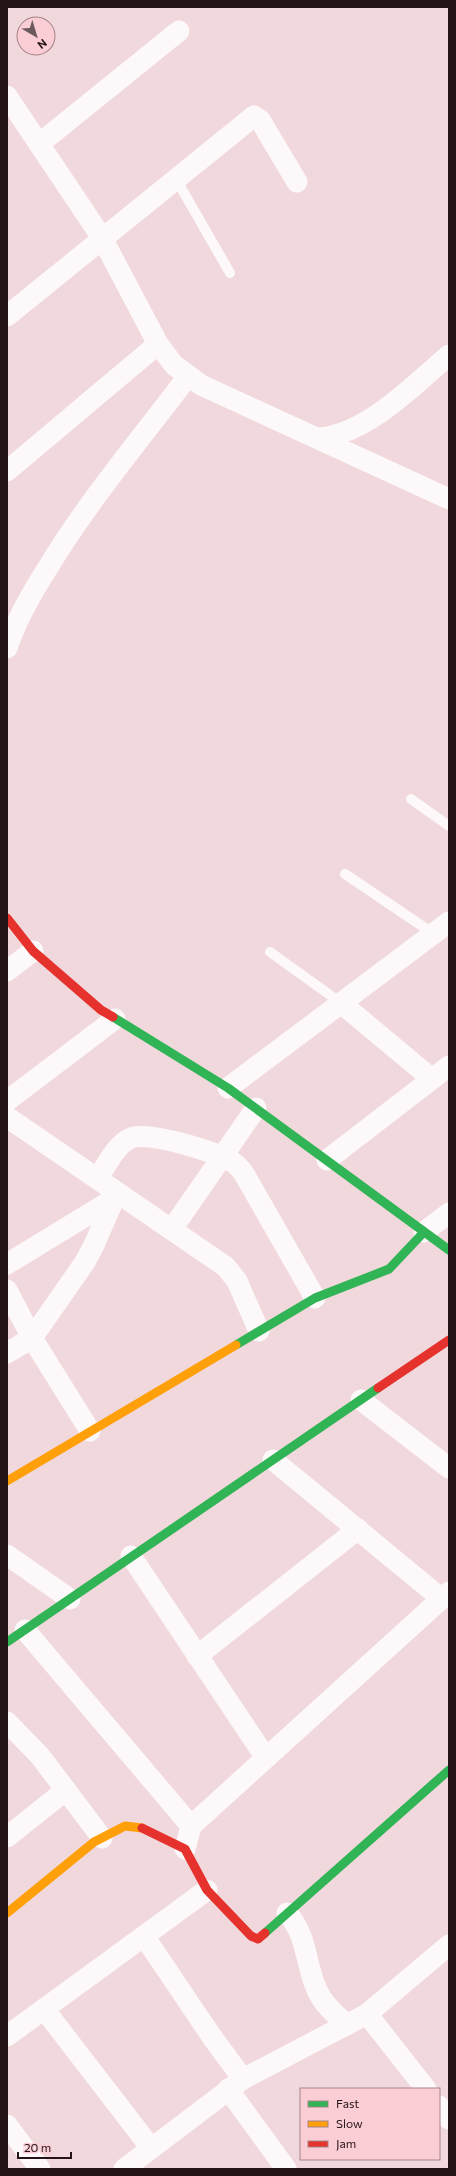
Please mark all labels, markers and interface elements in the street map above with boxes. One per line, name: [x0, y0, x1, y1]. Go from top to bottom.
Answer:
north arrow: [16, 16, 56, 56]
text: N: [35, 37, 50, 52]
legend: [300, 2088, 440, 2160]
text: Fast: [336, 2096, 359, 2110]
text: Slow: [336, 2116, 363, 2130]
scale bar: [18, 2134, 71, 2160]
text: Jam: [336, 2136, 356, 2151]
text: 20 m: [24, 2140, 51, 2154]

